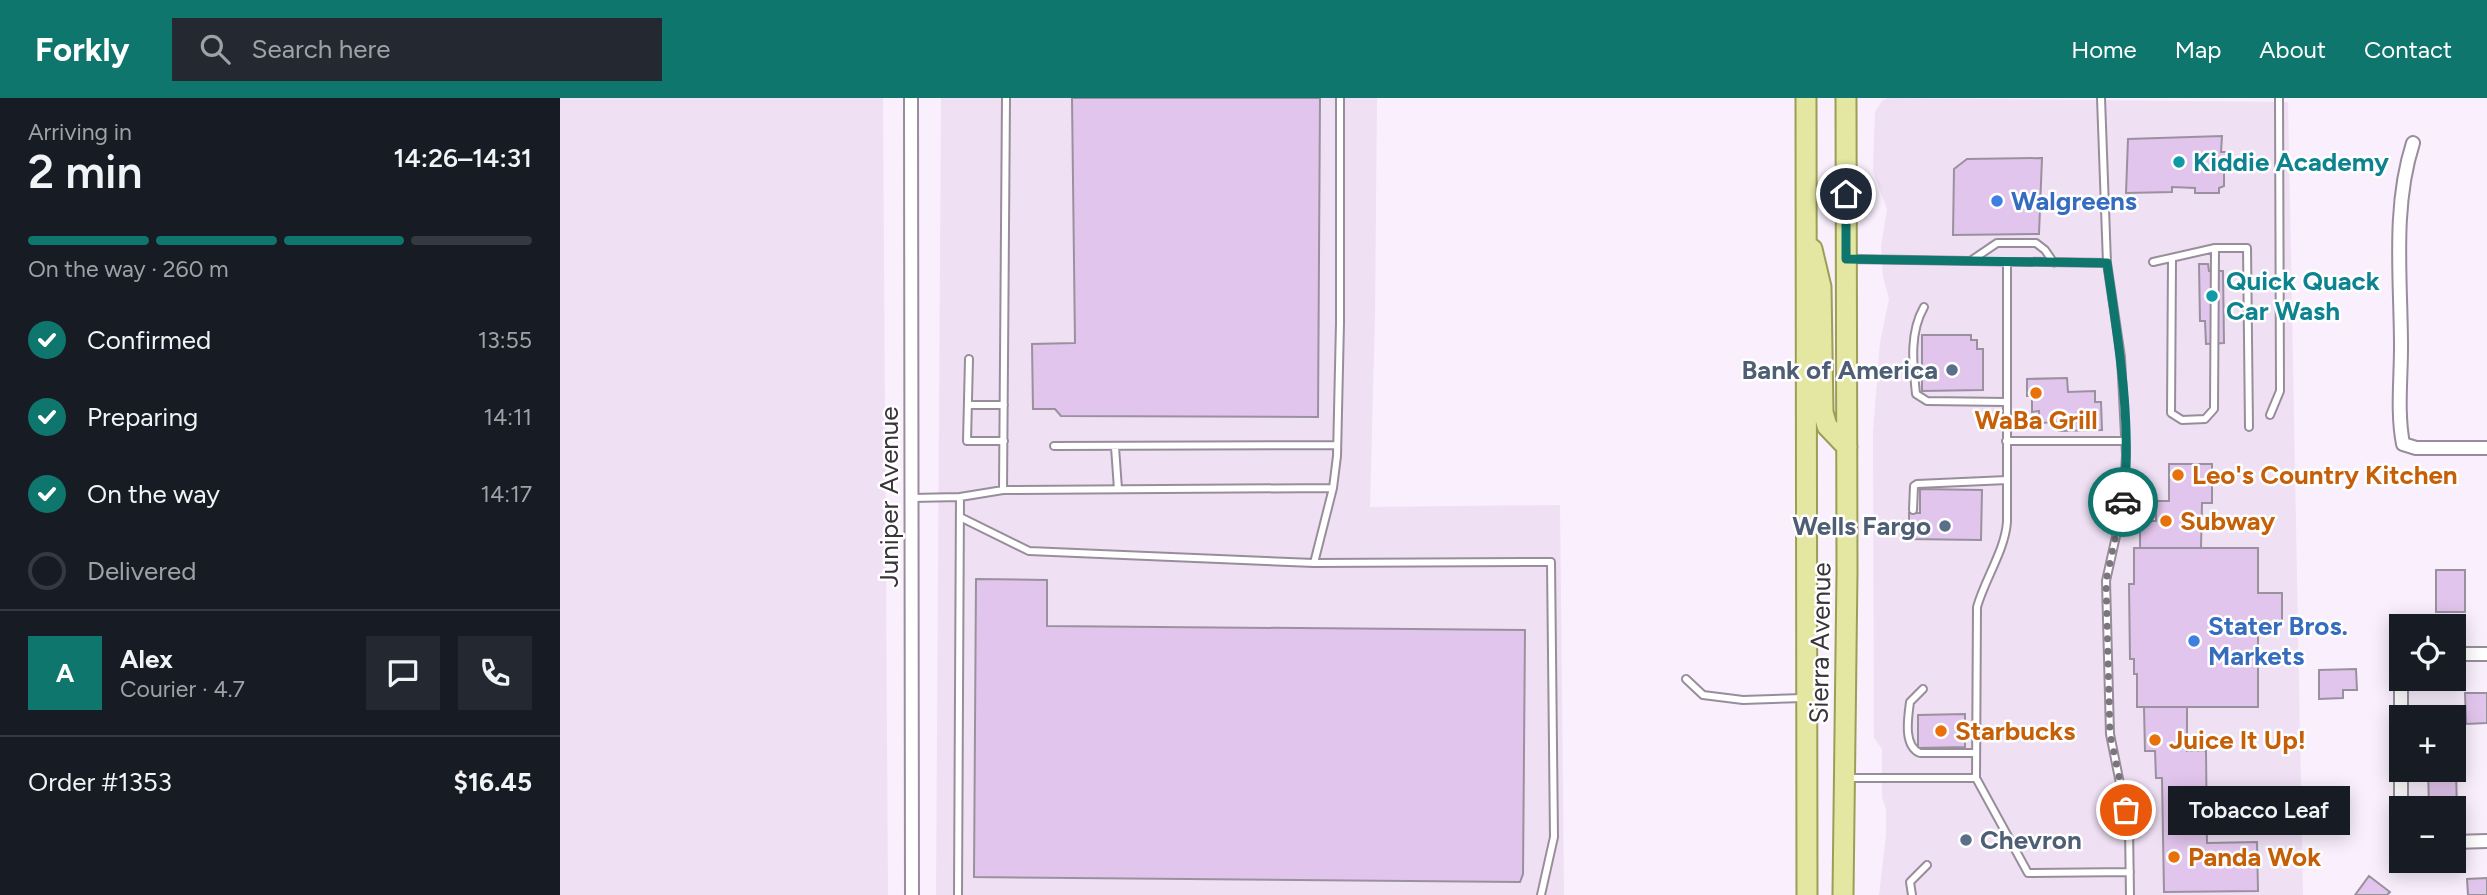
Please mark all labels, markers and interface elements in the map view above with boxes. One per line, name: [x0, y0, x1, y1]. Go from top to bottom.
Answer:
search box: [172, 18, 662, 81]
text: Forkly: [35, 30, 130, 69]
icon: search: [196, 30, 234, 68]
text: Search here: [252, 33, 390, 65]
text: Home: [2071, 35, 2137, 64]
text: Map: [2175, 35, 2221, 64]
text: About: [2259, 35, 2326, 64]
text: Contact: [2364, 35, 2452, 64]
text: Arriving in: [28, 118, 132, 146]
text: 14:26–14:31: [394, 142, 532, 174]
text: 2 min: [28, 144, 143, 200]
place label: Kiddie Academy: [2193, 146, 2389, 178]
marker: Kiddie Academy: [2171, 154, 2187, 170]
pin: [1816, 164, 1876, 224]
icon: home: [1827, 175, 1865, 213]
place label: Walgreens: [2011, 185, 2137, 217]
marker: Walgreens: [1989, 193, 2005, 209]
text: On the way · 260 m: [28, 255, 229, 283]
place label: Quick Quack Car Wash: [2226, 265, 2380, 327]
marker: Quick Quack Car Wash: [2204, 288, 2220, 304]
icon: check: [28, 321, 66, 359]
text: Confirmed: [87, 324, 211, 356]
text: 13:55: [478, 326, 532, 354]
place label: Bank of America: [1741, 354, 1938, 386]
marker: Bank of America: [1944, 362, 1960, 378]
marker: WaBa Grill: [2028, 385, 2044, 401]
icon: check: [28, 398, 66, 436]
text: Preparing: [87, 401, 198, 433]
text: 14:11: [483, 403, 532, 431]
place label: WaBa Grill: [1974, 404, 2098, 436]
street label: Juniper Avenue: [873, 406, 905, 588]
place label: Leo's Country Kitchen: [2192, 459, 2458, 491]
courier: [2088, 467, 2158, 537]
marker: Leo's Country Kitchen: [2170, 467, 2186, 483]
icon: check: [28, 475, 66, 513]
text: On the way: [87, 478, 220, 510]
text: 14:17: [481, 480, 532, 508]
icon: car: [2104, 483, 2142, 521]
place label: Subway: [2180, 505, 2275, 537]
place label: Wells Fargo: [1792, 510, 1931, 542]
marker: Subway: [2158, 513, 2174, 529]
marker: Wells Fargo: [1937, 518, 1953, 534]
text: Delivered: [87, 555, 196, 587]
street label: Sierra Avenue: [1803, 562, 1837, 724]
place label: Stater Bros. Markets: [2208, 610, 2348, 672]
map controls: [2389, 614, 2466, 873]
button: locate: [2389, 614, 2466, 691]
marker: Stater Bros. Markets: [2186, 633, 2202, 649]
button: chat: [366, 636, 440, 710]
button: phone: [458, 636, 532, 710]
text: Alex: [120, 643, 173, 675]
text: A: [56, 657, 74, 689]
text: Courier · 4.7: [120, 675, 245, 703]
button: +: [2389, 705, 2466, 782]
place label: Starbucks: [1955, 715, 2075, 747]
marker: Starbucks: [1933, 723, 1949, 739]
place label: Juice It Up!: [2169, 724, 2306, 756]
marker: Juice It Up!: [2147, 732, 2163, 748]
text: Order #1353: [28, 766, 172, 798]
text: $16.45: [454, 766, 532, 798]
pin: [2096, 780, 2156, 840]
callout: Tobacco Leaf: [2168, 786, 2350, 834]
icon: bag: [2107, 791, 2145, 829]
text: Tobacco Leaf: [2189, 796, 2329, 824]
button: −: [2389, 796, 2466, 873]
place label: Chevron: [1980, 824, 2082, 856]
marker: Chevron: [1958, 832, 1974, 848]
place label: Panda Wok: [2188, 841, 2321, 873]
marker: Panda Wok: [2166, 849, 2182, 865]

